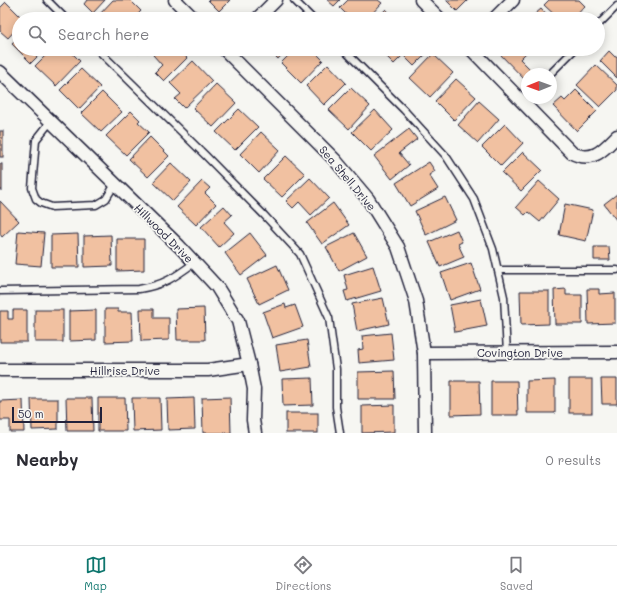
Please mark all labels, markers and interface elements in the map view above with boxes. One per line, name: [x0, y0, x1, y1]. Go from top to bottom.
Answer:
search box: [12, 12, 605, 56]
icon: search: [26, 23, 48, 45]
text: Search here: [58, 24, 149, 44]
north arrow: [521, 68, 557, 104]
street label: Sea Shell Drive: [316, 142, 380, 214]
street label: Hillwood Drive: [131, 200, 197, 266]
street label: Covington Drive: [477, 345, 563, 360]
street label: Hillrise Drive: [90, 363, 160, 378]
scale bar: [12, 405, 102, 424]
text: 50 m: [18, 406, 44, 421]
text: Nearby: [16, 448, 78, 470]
text: 0 results: [546, 451, 601, 468]
tab: Map: [84, 554, 107, 593]
tab: Directions: [275, 554, 331, 593]
tab: Saved: [500, 554, 533, 593]

